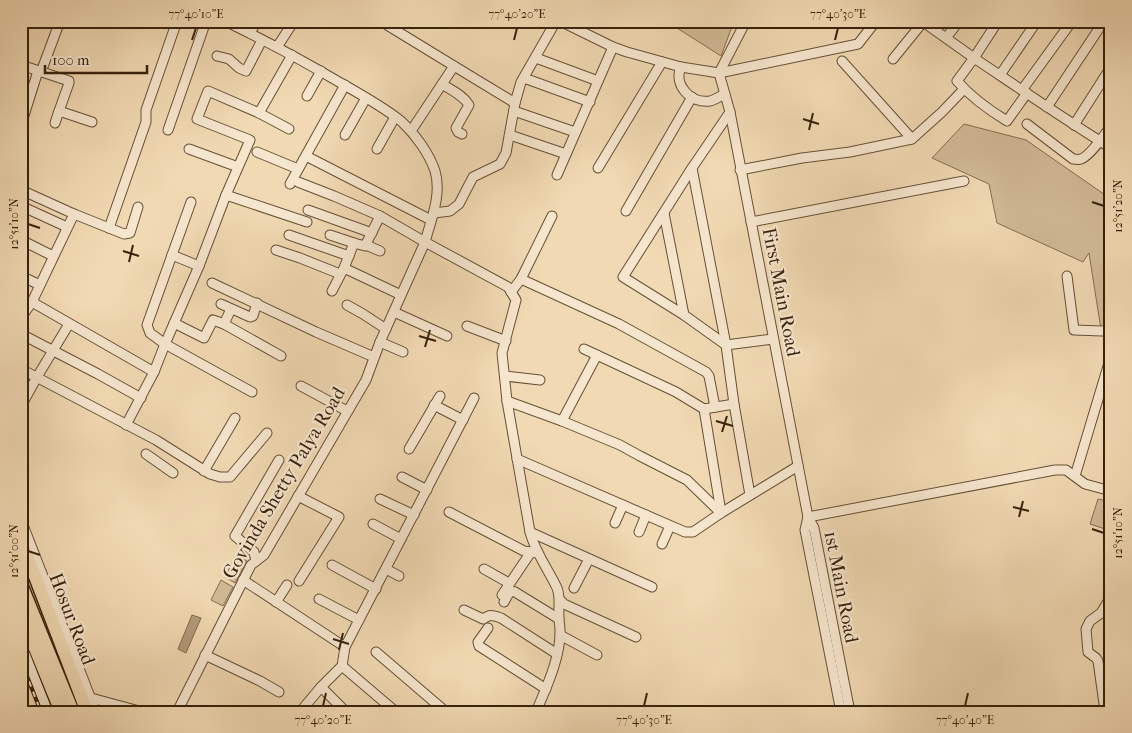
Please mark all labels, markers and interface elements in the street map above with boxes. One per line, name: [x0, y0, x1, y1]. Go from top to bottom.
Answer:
text: 77°40'10"E: [168, 7, 224, 21]
text: 77°40'20"E: [488, 7, 546, 21]
text: 77°40'30"E: [810, 7, 866, 21]
scale bar: [45, 42, 148, 74]
text: 100 m: [52, 51, 90, 69]
text: 12°51'20"N: [1111, 179, 1125, 233]
text: 12°51'10"N: [7, 198, 21, 250]
street label: First Main Road: [758, 226, 804, 359]
street label: Govinda Shetty Palya Road: [218, 383, 350, 583]
text: 12°51'10"N: [1111, 507, 1125, 559]
text: 12°51'00"N: [7, 524, 21, 578]
street label: 1st Main Road: [819, 529, 863, 646]
street label: Hosur Road: [44, 570, 100, 669]
text: 77°40'20"E: [294, 713, 352, 727]
text: 77°40'30"E: [616, 713, 672, 727]
text: 77°40'40"E: [936, 713, 994, 727]

